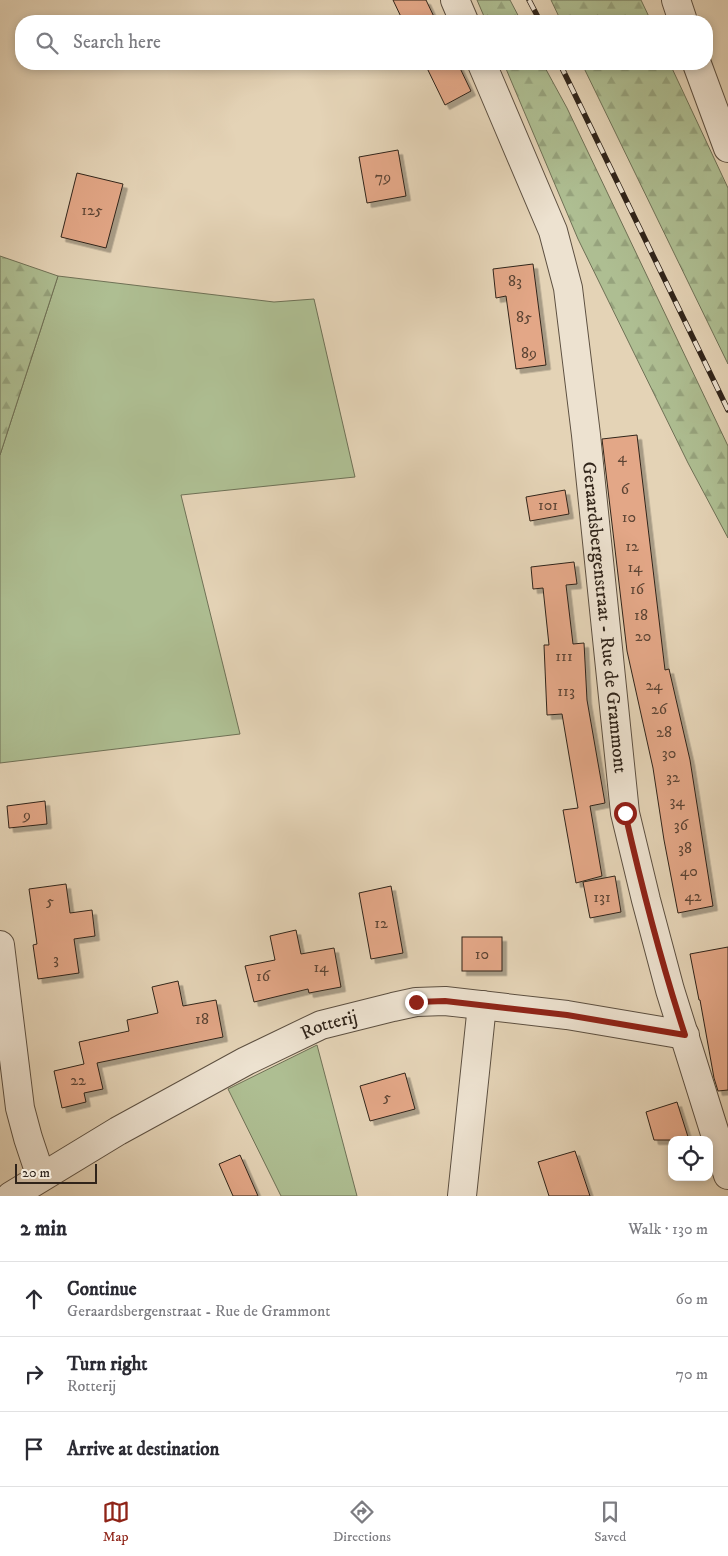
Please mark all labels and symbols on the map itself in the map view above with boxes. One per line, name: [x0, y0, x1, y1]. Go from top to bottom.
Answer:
house number: 79: [375, 167, 391, 187]
house number: 125: [81, 200, 103, 220]
house number: 83: [508, 271, 522, 291]
house number: 85: [516, 307, 532, 327]
house number: 89: [521, 343, 537, 363]
house number: 4: [617, 447, 627, 467]
street label: Geraardsbergenstraat - Rue de Grammont: [577, 461, 632, 774]
house number: 6: [621, 479, 630, 499]
house number: 101: [538, 495, 558, 515]
house number: 10: [622, 507, 636, 527]
house number: 12: [625, 536, 639, 556]
house number: 14: [627, 557, 643, 577]
house number: 16: [630, 579, 645, 599]
house number: 18: [634, 605, 648, 625]
house number: 20: [635, 626, 651, 646]
house number: 111: [555, 646, 573, 666]
house number: 24: [645, 675, 663, 695]
house number: 113: [557, 681, 575, 701]
house number: 26: [651, 699, 668, 719]
house number: 28: [656, 722, 672, 742]
house number: 30: [662, 743, 676, 763]
house number: 32: [666, 767, 680, 787]
house number: 34: [669, 791, 685, 811]
route start: [614, 802, 637, 825]
house number: 9: [22, 805, 31, 825]
house number: 36: [674, 815, 689, 835]
house number: 38: [678, 838, 692, 858]
house number: 40: [680, 861, 698, 881]
house number: 42: [684, 886, 702, 906]
house number: 131: [593, 887, 611, 907]
house number: 5: [46, 891, 54, 911]
house number: 12: [374, 913, 388, 933]
house number: 10: [475, 944, 489, 964]
house number: 3: [53, 949, 59, 969]
house number: 14: [313, 957, 329, 977]
house number: 16: [256, 966, 271, 986]
route end: [405, 991, 428, 1014]
street label: Rotterij: [297, 1005, 360, 1045]
house number: 18: [195, 1009, 209, 1029]
house number: 22: [70, 1070, 86, 1090]
house number: 5: [383, 1087, 391, 1107]
scale bar: [15, 1161, 98, 1184]

